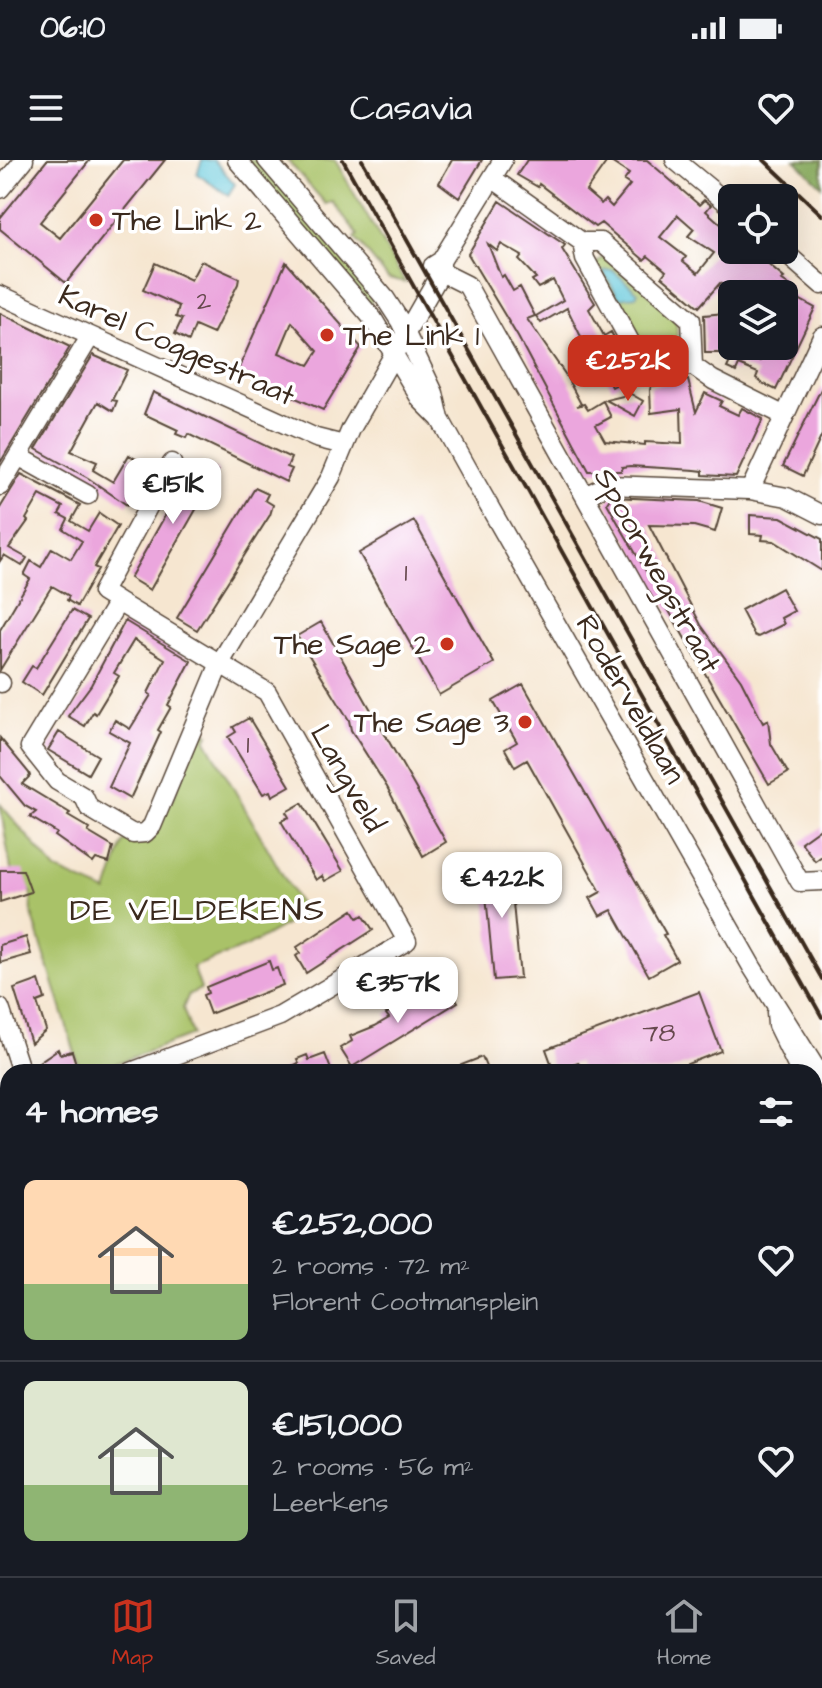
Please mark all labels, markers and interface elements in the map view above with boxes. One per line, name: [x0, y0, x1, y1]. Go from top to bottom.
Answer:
text: 06:10: [40, 7, 106, 49]
text: Casavia: [350, 83, 472, 134]
icon: menu: [24, 86, 68, 130]
icon: heart: [754, 86, 798, 130]
map controls: [718, 184, 798, 360]
button: locate: [718, 184, 798, 264]
place label: The Link 2: [112, 200, 262, 242]
marker: The Link 2: [87, 211, 105, 229]
street label: Karel Coggestraat: [51, 275, 301, 418]
button: layers: [718, 280, 798, 360]
house number: 2: [197, 283, 212, 319]
place label: The Link 1: [343, 315, 480, 357]
marker: The Link 1: [318, 326, 336, 344]
pin: €252K: [572, 335, 684, 403]
text: €252K: [586, 343, 670, 379]
pin: €151K: [117, 458, 229, 526]
street label: Spoorwegstraat: [582, 460, 731, 681]
text: €151K: [142, 466, 204, 502]
house number: 1: [404, 555, 408, 591]
street label: Roderveldlaan: [565, 607, 695, 792]
place label: The Sage 2: [274, 624, 431, 667]
marker: The Sage 2: [438, 635, 456, 653]
place label: The Sage 3: [354, 702, 509, 745]
marker: The Sage 3: [516, 713, 534, 731]
street label: Langveld: [298, 717, 395, 841]
house number: 1: [246, 727, 250, 763]
pin: €422K: [446, 852, 558, 920]
text: €422K: [460, 860, 544, 896]
district label: DE VELDEKENS: [70, 888, 326, 933]
pin: €357K: [342, 957, 454, 1025]
text: €357K: [356, 965, 440, 1001]
house number: 78: [643, 1015, 676, 1051]
text: 4 homes: [24, 1088, 159, 1136]
icon: filters: [754, 1090, 798, 1134]
text: €252,000: [272, 1200, 432, 1248]
icon: home: [88, 1212, 184, 1308]
icon: heart: [754, 1238, 798, 1282]
text: 2 rooms · 72 m²: [272, 1248, 470, 1284]
text: Florent Cootmansplein: [272, 1284, 538, 1320]
text: €151,000: [272, 1401, 402, 1449]
icon: home: [88, 1413, 184, 1509]
icon: heart: [754, 1439, 798, 1483]
text: 2 rooms · 56 m²: [272, 1449, 474, 1485]
text: Leerkens: [272, 1485, 389, 1521]
tab: Map: [111, 1594, 155, 1673]
tab: Saved: [376, 1594, 436, 1673]
tab: Home: [657, 1594, 711, 1673]

